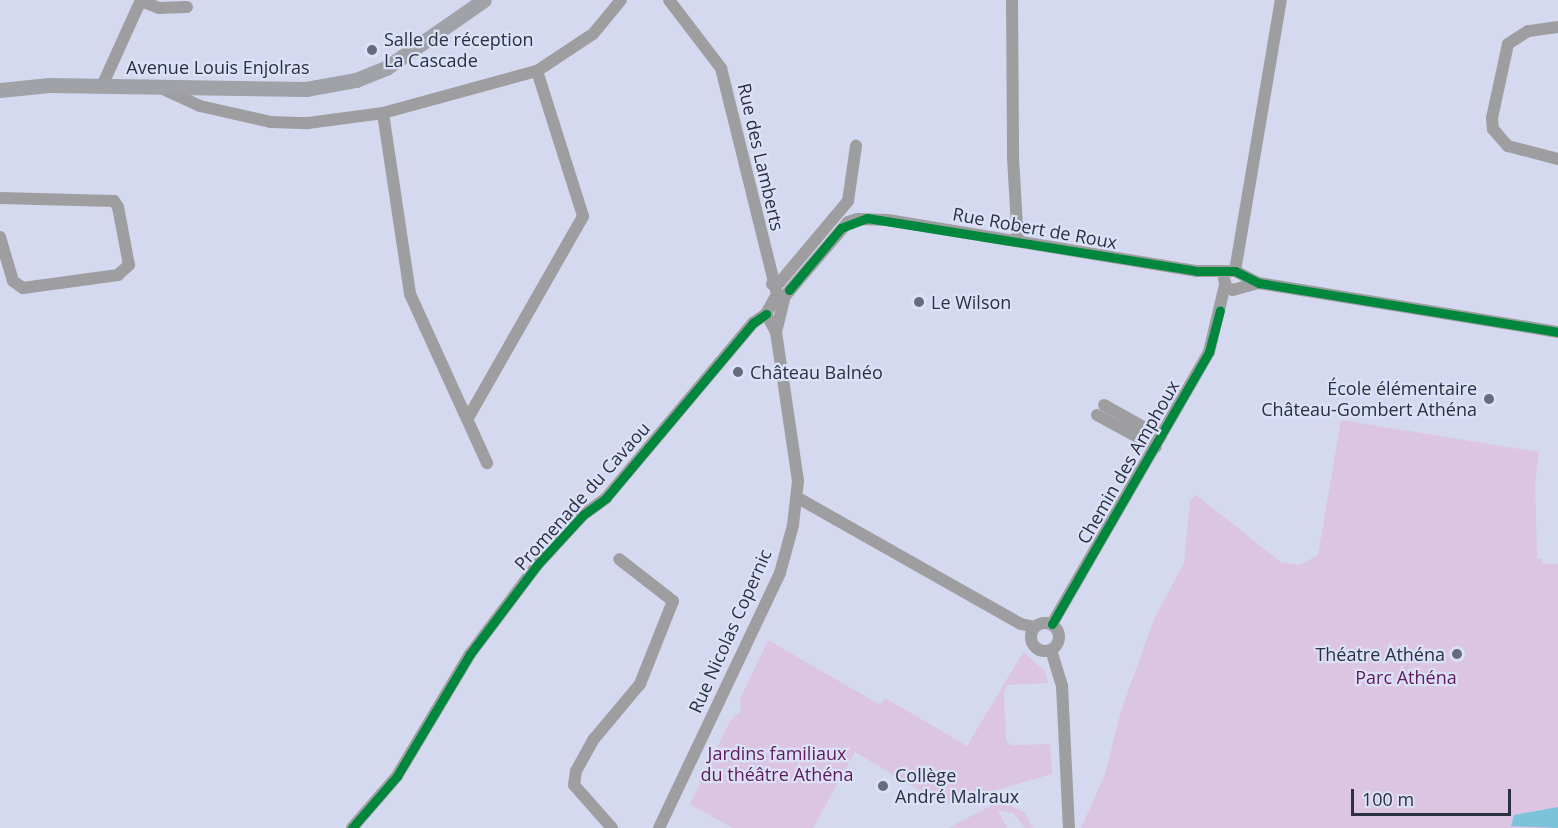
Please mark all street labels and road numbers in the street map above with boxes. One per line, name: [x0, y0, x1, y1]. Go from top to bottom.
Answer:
street label: Avenue Louis Enjolras: [126, 56, 310, 78]
street label: Rue des Lamberts: [734, 81, 788, 233]
street label: Rue Robert de Roux: [951, 203, 1119, 253]
street label: Chemin des Amphoux: [1072, 376, 1184, 548]
street label: Promenade du Cavaou: [510, 418, 654, 574]
street label: Rue Nicolas Copernic: [684, 546, 776, 716]

